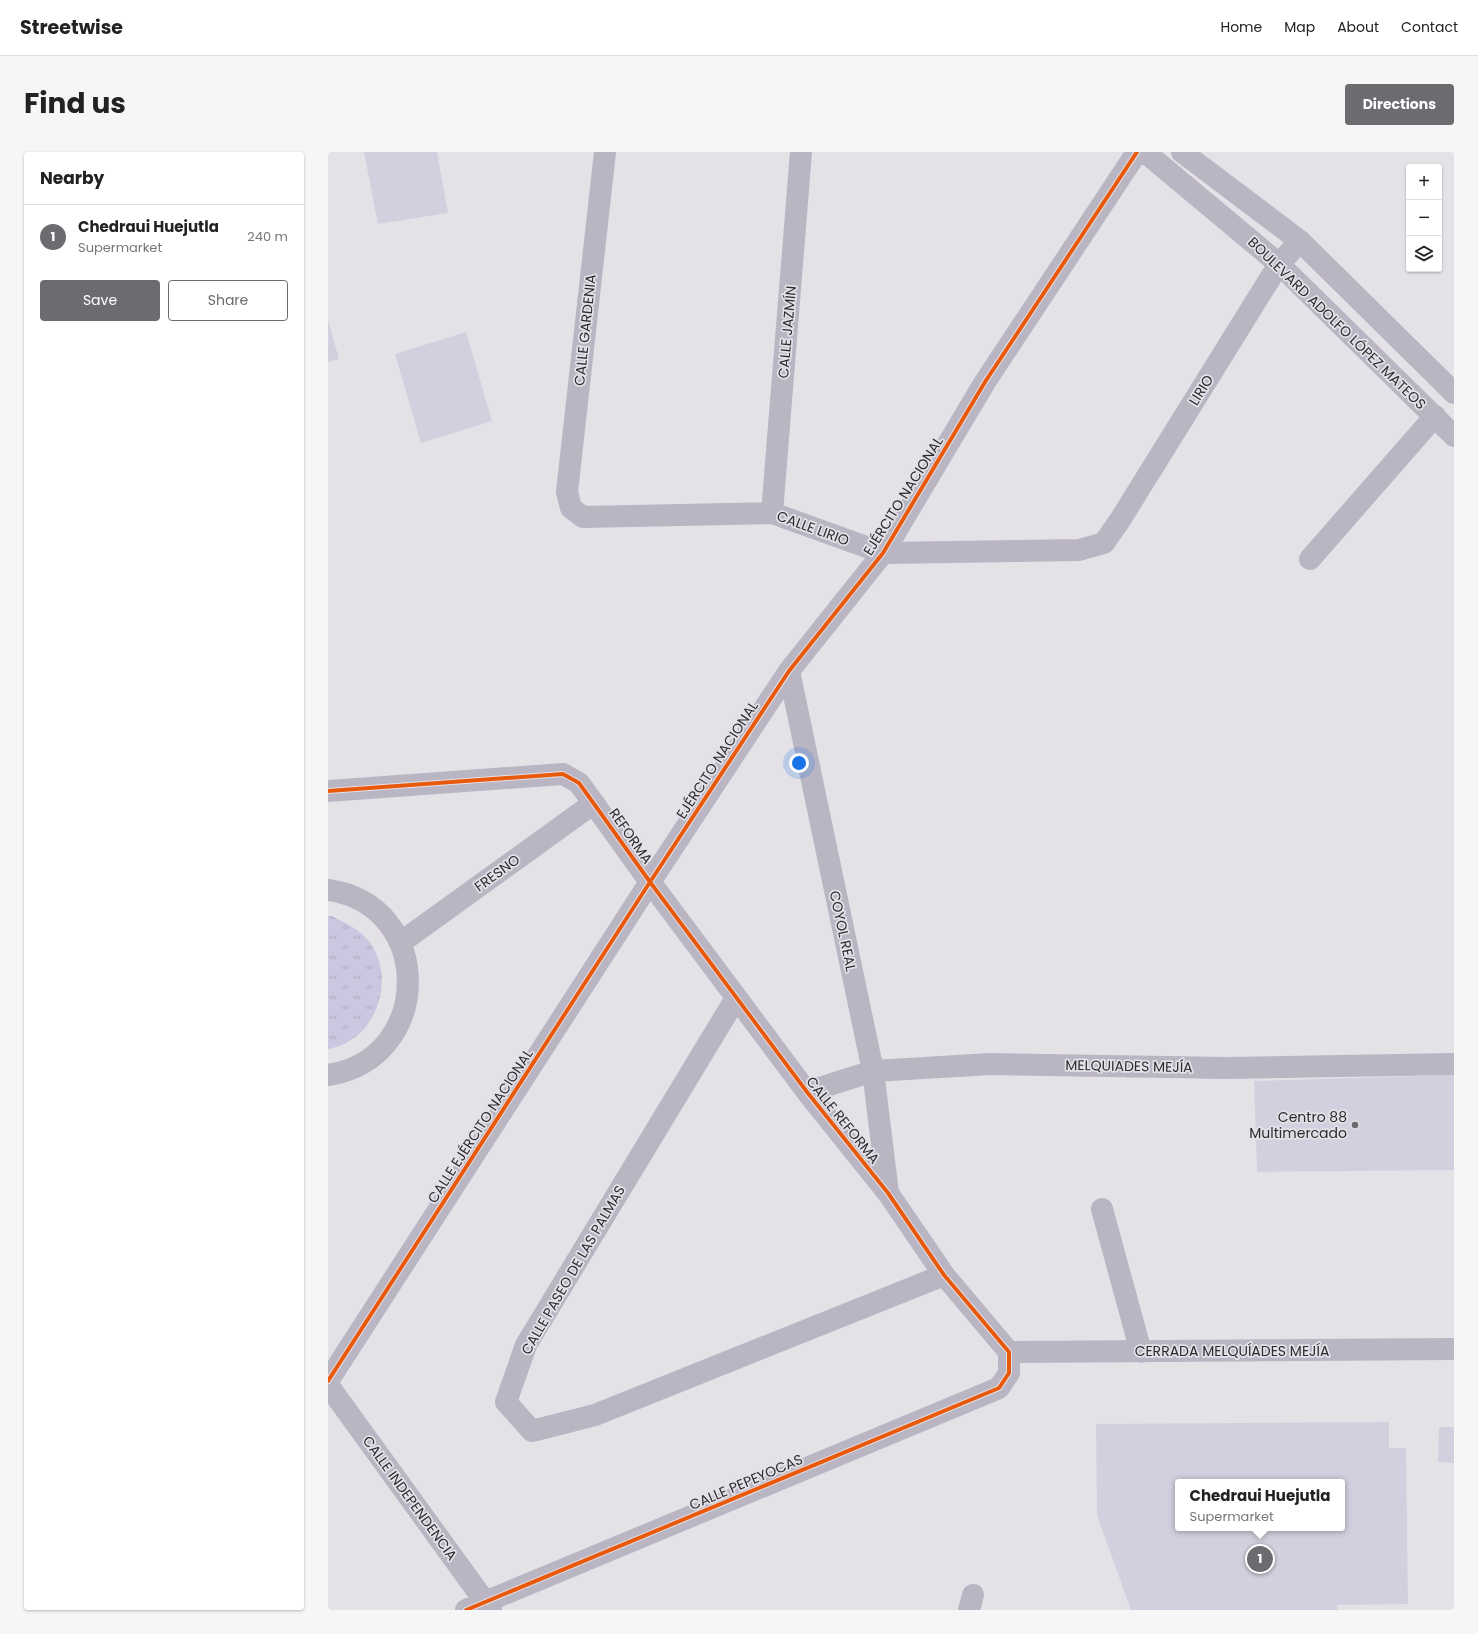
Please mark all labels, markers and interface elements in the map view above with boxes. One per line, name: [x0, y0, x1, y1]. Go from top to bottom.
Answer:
text: Streetwise: [20, 14, 123, 41]
text: Home: [1220, 17, 1262, 37]
text: Map: [1284, 17, 1315, 37]
text: About: [1337, 17, 1379, 37]
text: Contact: [1401, 17, 1458, 37]
text: Find us: [24, 84, 126, 123]
button: Directions: [1345, 84, 1454, 125]
map controls: [1406, 164, 1442, 272]
button: +: [1406, 164, 1442, 200]
text: Nearby: [40, 166, 104, 190]
button: −: [1406, 200, 1442, 236]
text: Chedraui Huejutla: [78, 216, 219, 237]
text: 1: [51, 227, 55, 246]
text: 240 m: [247, 227, 288, 246]
street label: BOULEVARD ADOLFO LÓPEZ MATEOS: [1244, 232, 1430, 414]
button: layers: [1406, 236, 1442, 272]
text: Supermarket: [78, 238, 162, 257]
street label: CALLE GARDENIA: [569, 273, 601, 387]
button: Save: [40, 280, 160, 321]
button: Share: [168, 280, 288, 321]
street label: CALLE JAZMÍN: [773, 285, 801, 379]
street label: LIRIO: [1184, 371, 1218, 409]
street label: EJÉRCITO NACIONAL: [858, 433, 948, 559]
street label: CALLE LIRIO: [774, 506, 852, 550]
street label: EJÉRCITO NACIONAL: [671, 697, 763, 823]
your location: [789, 753, 809, 773]
street label: REFORMA: [605, 804, 657, 868]
street label: FRESNO: [470, 850, 524, 896]
street label: COYOL REAL: [825, 889, 861, 973]
street label: CALLE EJÉRCITO NACIONAL: [423, 1045, 537, 1207]
street label: MELQUIADES MEJÍA: [1065, 1055, 1193, 1077]
street label: CALLE REFORMA: [802, 1072, 884, 1168]
place label: Centro 88 Multimercado: [1249, 1107, 1347, 1143]
marker: Centro 88 Multimercado: [1350, 1120, 1360, 1130]
street label: CALLE PASEO DE LAS PALMAS: [516, 1182, 630, 1358]
street label: CERRADA MELQUÍADES MEJÍA: [1135, 1341, 1329, 1361]
street label: CALLE INDEPENDENCIA: [358, 1432, 462, 1564]
street label: CALLE PEPEYOCAS: [686, 1449, 806, 1515]
popup: [1175, 1479, 1345, 1531]
text: Chedraui Huejutla: [1190, 1485, 1330, 1506]
text: Supermarket: [1190, 1507, 1274, 1526]
pin: 1: [1247, 1544, 1273, 1574]

